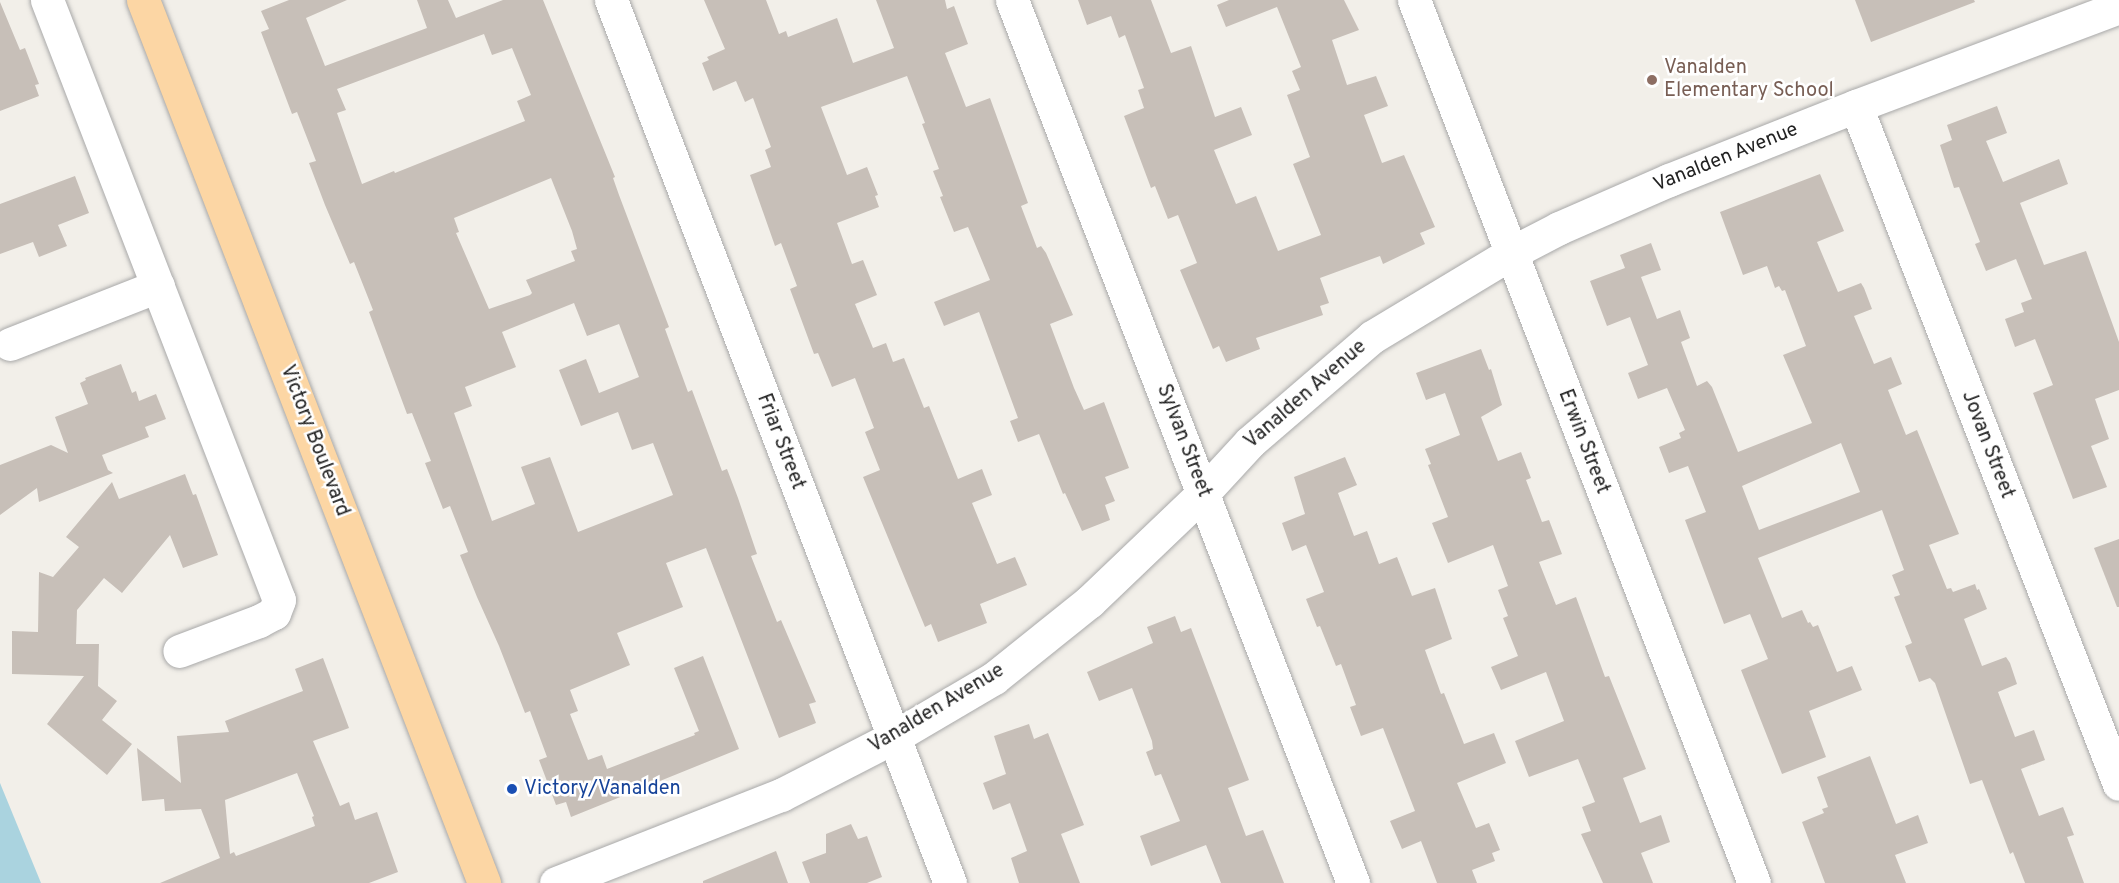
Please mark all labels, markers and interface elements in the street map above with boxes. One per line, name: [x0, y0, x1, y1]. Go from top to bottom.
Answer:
place label: Vanalden Elementary School: [1664, 56, 1834, 103]
marker: Vanalden Elementary School: [1645, 73, 1659, 87]
street label: Vanalden Avenue: [1650, 118, 1802, 198]
street label: Vanalden Avenue: [1240, 335, 1372, 455]
street label: Victory Boulevard: [274, 362, 354, 520]
street label: Sylvan Street: [1150, 381, 1216, 501]
street label: Erwin Street: [1552, 386, 1614, 498]
street label: Jovan Street: [1955, 388, 2019, 502]
street label: Friar Street: [751, 391, 809, 493]
street label: Vanalden Avenue: [865, 659, 1009, 759]
place label: Victory/Vanalden: [524, 777, 681, 801]
marker: Victory/Vanalden: [505, 782, 519, 796]

